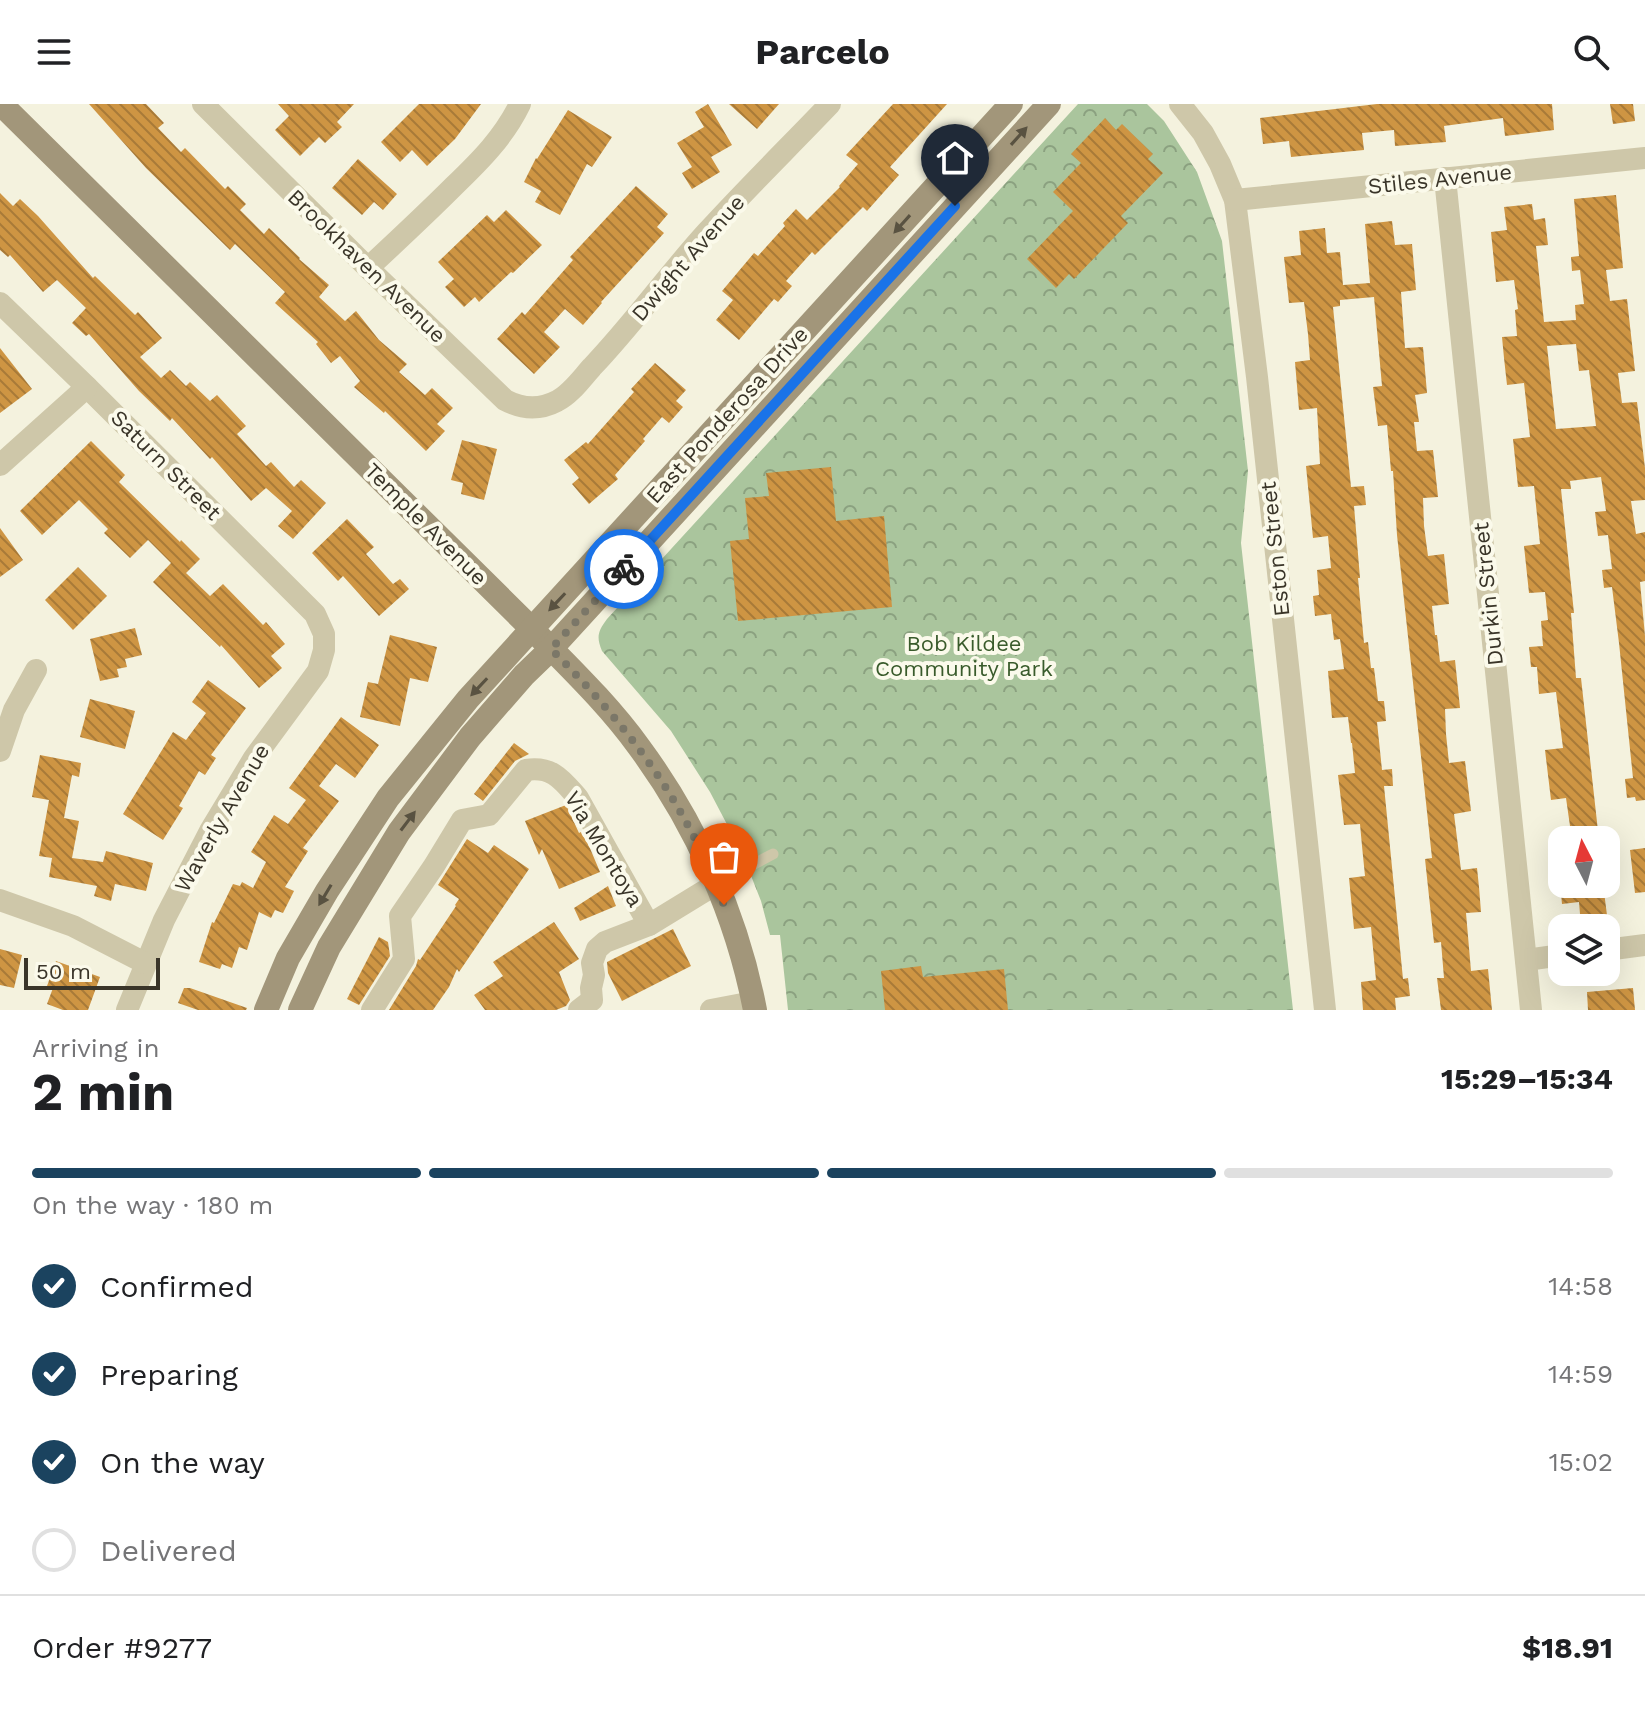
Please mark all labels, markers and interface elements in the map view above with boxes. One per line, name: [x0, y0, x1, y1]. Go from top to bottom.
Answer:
icon: menu: [32, 30, 76, 74]
icon: search: [1569, 30, 1613, 74]
text: Parcelo: [755, 31, 890, 73]
pin: [921, 124, 989, 206]
one-way arrow: [1010, 127, 1027, 147]
icon: home: [933, 136, 977, 180]
street label: Stiles Avenue: [1367, 159, 1513, 199]
street label: Brookhaven Avenue: [283, 184, 451, 348]
street label: Dwight Avenue: [627, 190, 749, 326]
one-way arrow: [893, 214, 911, 233]
street label: East Ponderosa Drive: [641, 322, 813, 508]
street label: Saturn Street: [106, 405, 226, 525]
street label: Temple Avenue: [360, 458, 492, 590]
street label: Eston Street: [1255, 480, 1295, 618]
street label: Durkin Street: [1468, 521, 1508, 667]
courier: [584, 529, 664, 609]
icon: bike: [602, 547, 646, 591]
one-way arrow: [548, 592, 566, 611]
park label: Bob Kildee Community Park: [875, 631, 1053, 681]
one-way arrow: [471, 677, 489, 696]
street label: Waverly Avenue: [169, 739, 275, 897]
street label: Via Montoya: [560, 787, 648, 911]
one-way arrow: [399, 810, 415, 831]
pin: [690, 823, 758, 905]
north arrow: [1548, 826, 1620, 898]
map controls: [1548, 826, 1620, 986]
icon: bag: [702, 835, 746, 879]
one-way arrow: [318, 884, 332, 906]
button: layers: [1548, 914, 1620, 986]
scale bar: [24, 954, 160, 990]
text: 50 m: [36, 959, 91, 984]
text: Arriving in: [32, 1033, 160, 1063]
text: 15:29–15:34: [1441, 1061, 1613, 1096]
text: 2 min: [32, 1062, 174, 1123]
text: On the way · 180 m: [32, 1190, 273, 1220]
icon: check: [32, 1264, 76, 1308]
text: Confirmed: [100, 1269, 254, 1304]
text: 14:58: [1548, 1271, 1613, 1301]
icon: check: [32, 1352, 76, 1396]
text: Preparing: [100, 1357, 238, 1392]
text: 14:59: [1548, 1359, 1613, 1389]
icon: check: [32, 1440, 76, 1484]
text: On the way: [100, 1445, 265, 1480]
text: 15:02: [1549, 1447, 1613, 1477]
text: Delivered: [100, 1533, 237, 1568]
text: Order #9277: [32, 1630, 212, 1665]
text: $18.91: [1522, 1630, 1613, 1665]

